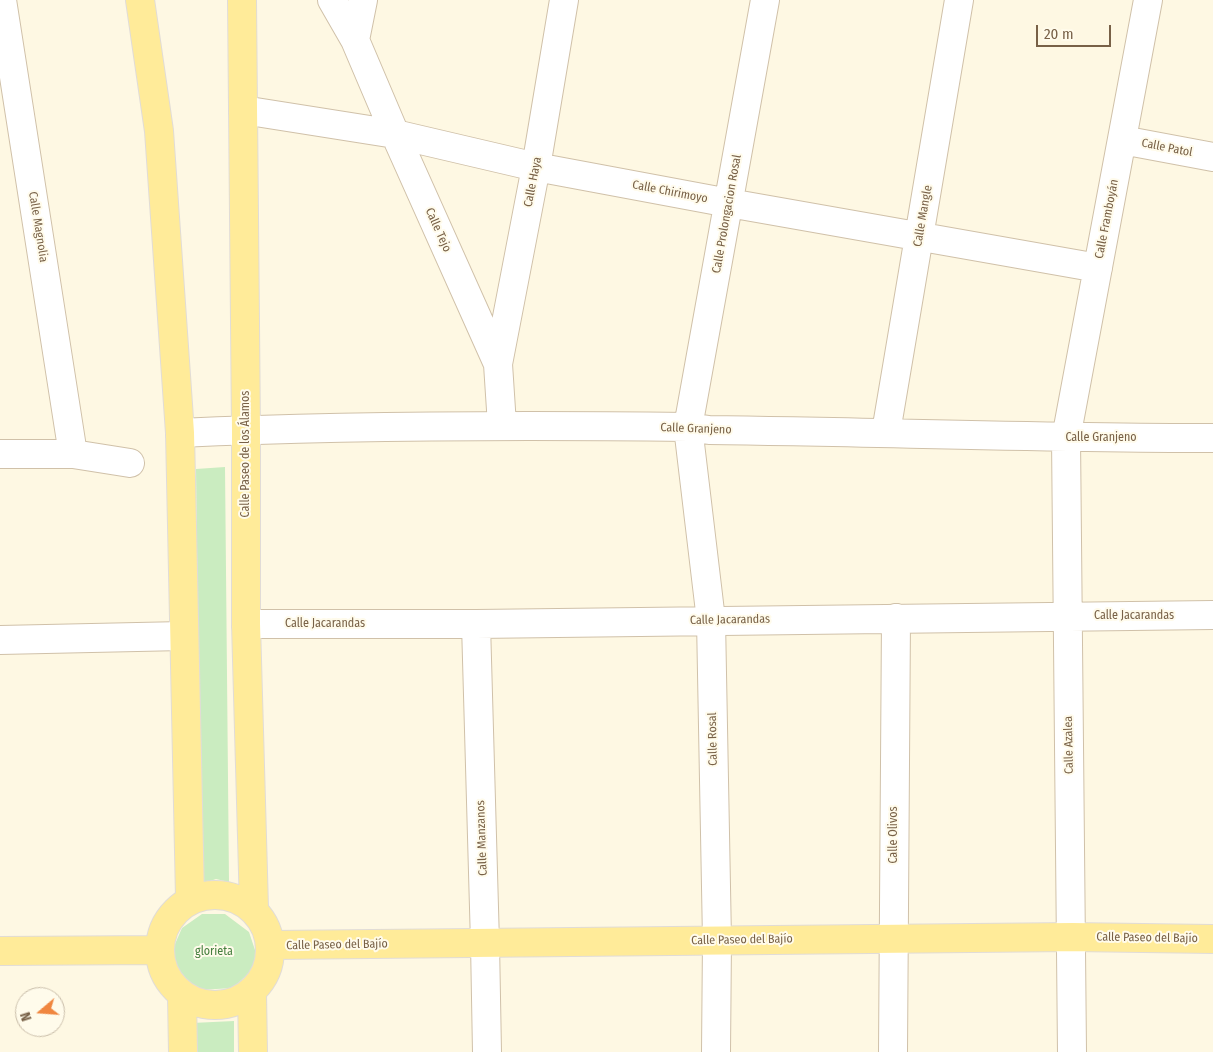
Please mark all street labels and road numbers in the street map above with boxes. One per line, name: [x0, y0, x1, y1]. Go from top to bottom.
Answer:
street label: Calle Patol: [1140, 136, 1194, 160]
street label: Calle Prolongacion Rosal: [709, 154, 745, 274]
street label: Calle Haya: [521, 156, 545, 208]
street label: Calle Chirimoyo: [631, 178, 709, 206]
street label: Calle Framboyán: [1092, 178, 1122, 260]
street label: Calle Mangle: [911, 184, 935, 248]
street label: Calle Magnolia: [25, 191, 51, 263]
street label: Calle Tejo: [422, 206, 454, 254]
street label: Calle Paseo de los Álamos: [239, 391, 253, 517]
street label: Calle Granjeno: [660, 421, 732, 437]
street label: Calle Granjeno: [1065, 431, 1137, 445]
street label: Calle Jacarandas: [1094, 609, 1174, 623]
street label: Calle Jacarandas: [690, 612, 770, 628]
street label: Calle Jacarandas: [285, 617, 365, 631]
street label: Calle Rosal: [705, 712, 721, 766]
street label: Calle Azalea: [1061, 716, 1077, 774]
street label: Calle Manzanos: [473, 800, 491, 876]
street label: Calle Olivos: [887, 806, 901, 864]
street label: Calle Paseo del Bajío: [1096, 930, 1198, 946]
street label: Calle Paseo del Bajío: [691, 932, 793, 948]
street label: Calle Paseo del Bajío: [286, 937, 388, 953]

